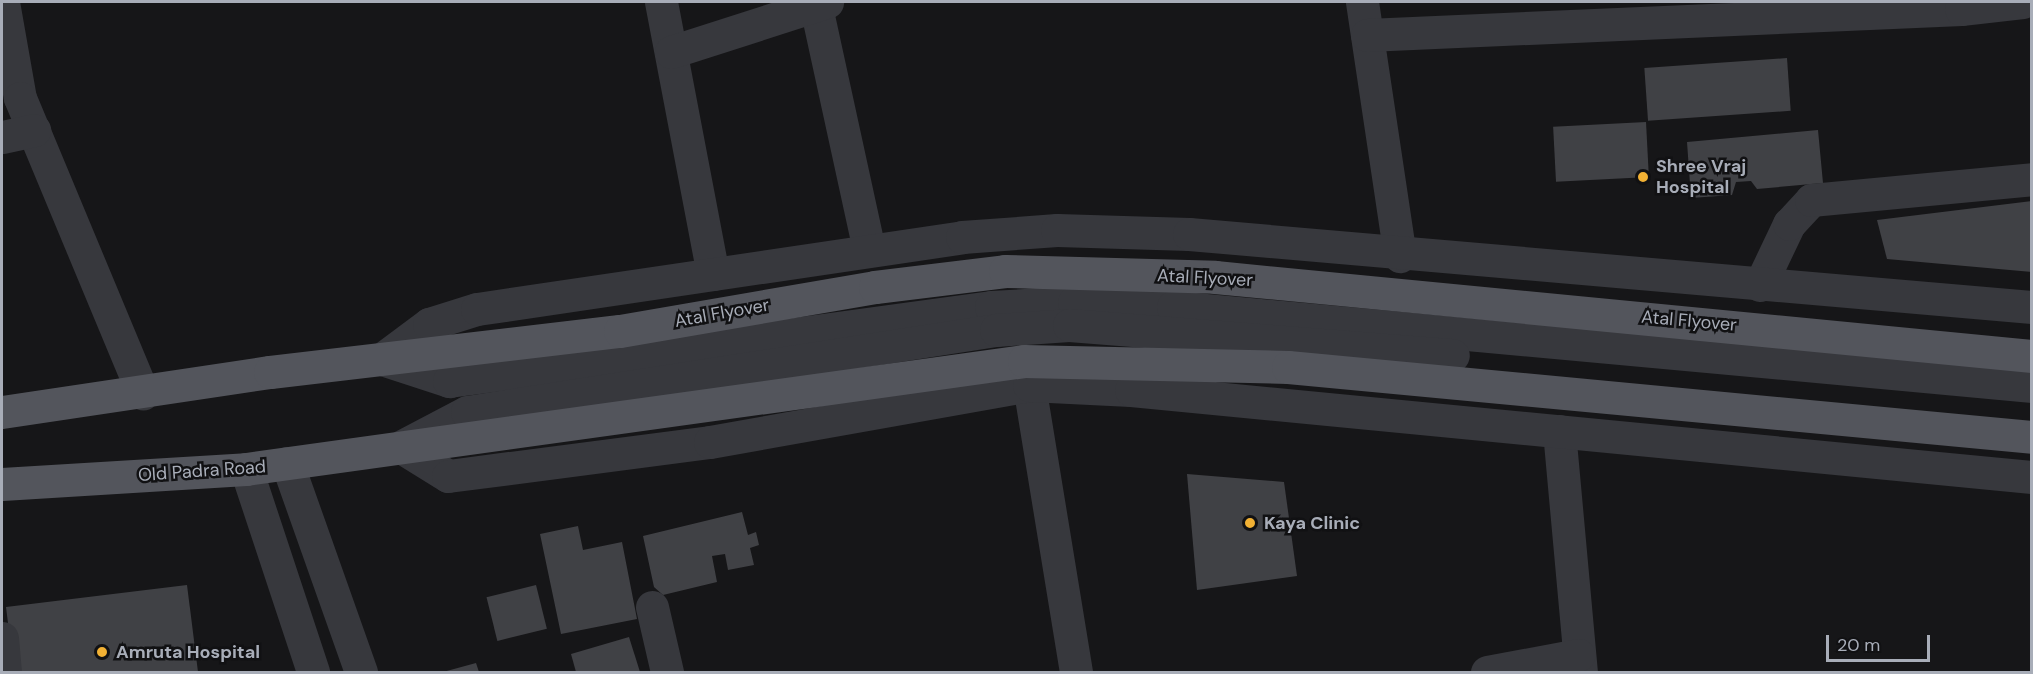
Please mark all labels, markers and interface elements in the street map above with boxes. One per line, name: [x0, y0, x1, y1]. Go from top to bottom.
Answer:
place label: Shree Vraj Hospital: [1656, 156, 1746, 198]
marker: Shree Vraj Hospital: [1634, 168, 1652, 186]
street label: Atal Flyover: [1157, 265, 1253, 291]
street label: Atal Flyover: [673, 294, 771, 332]
street label: Atal Flyover: [1640, 306, 1738, 336]
street label: Old Padra Road: [137, 456, 267, 486]
place label: Kaya Clinic: [1264, 512, 1360, 534]
marker: Kaya Clinic: [1241, 514, 1259, 532]
scale bar: [1829, 623, 1932, 661]
text: 20 m: [1837, 633, 1880, 657]
place label: Amruta Hospital: [116, 641, 260, 663]
marker: Amruta Hospital: [93, 643, 111, 661]

